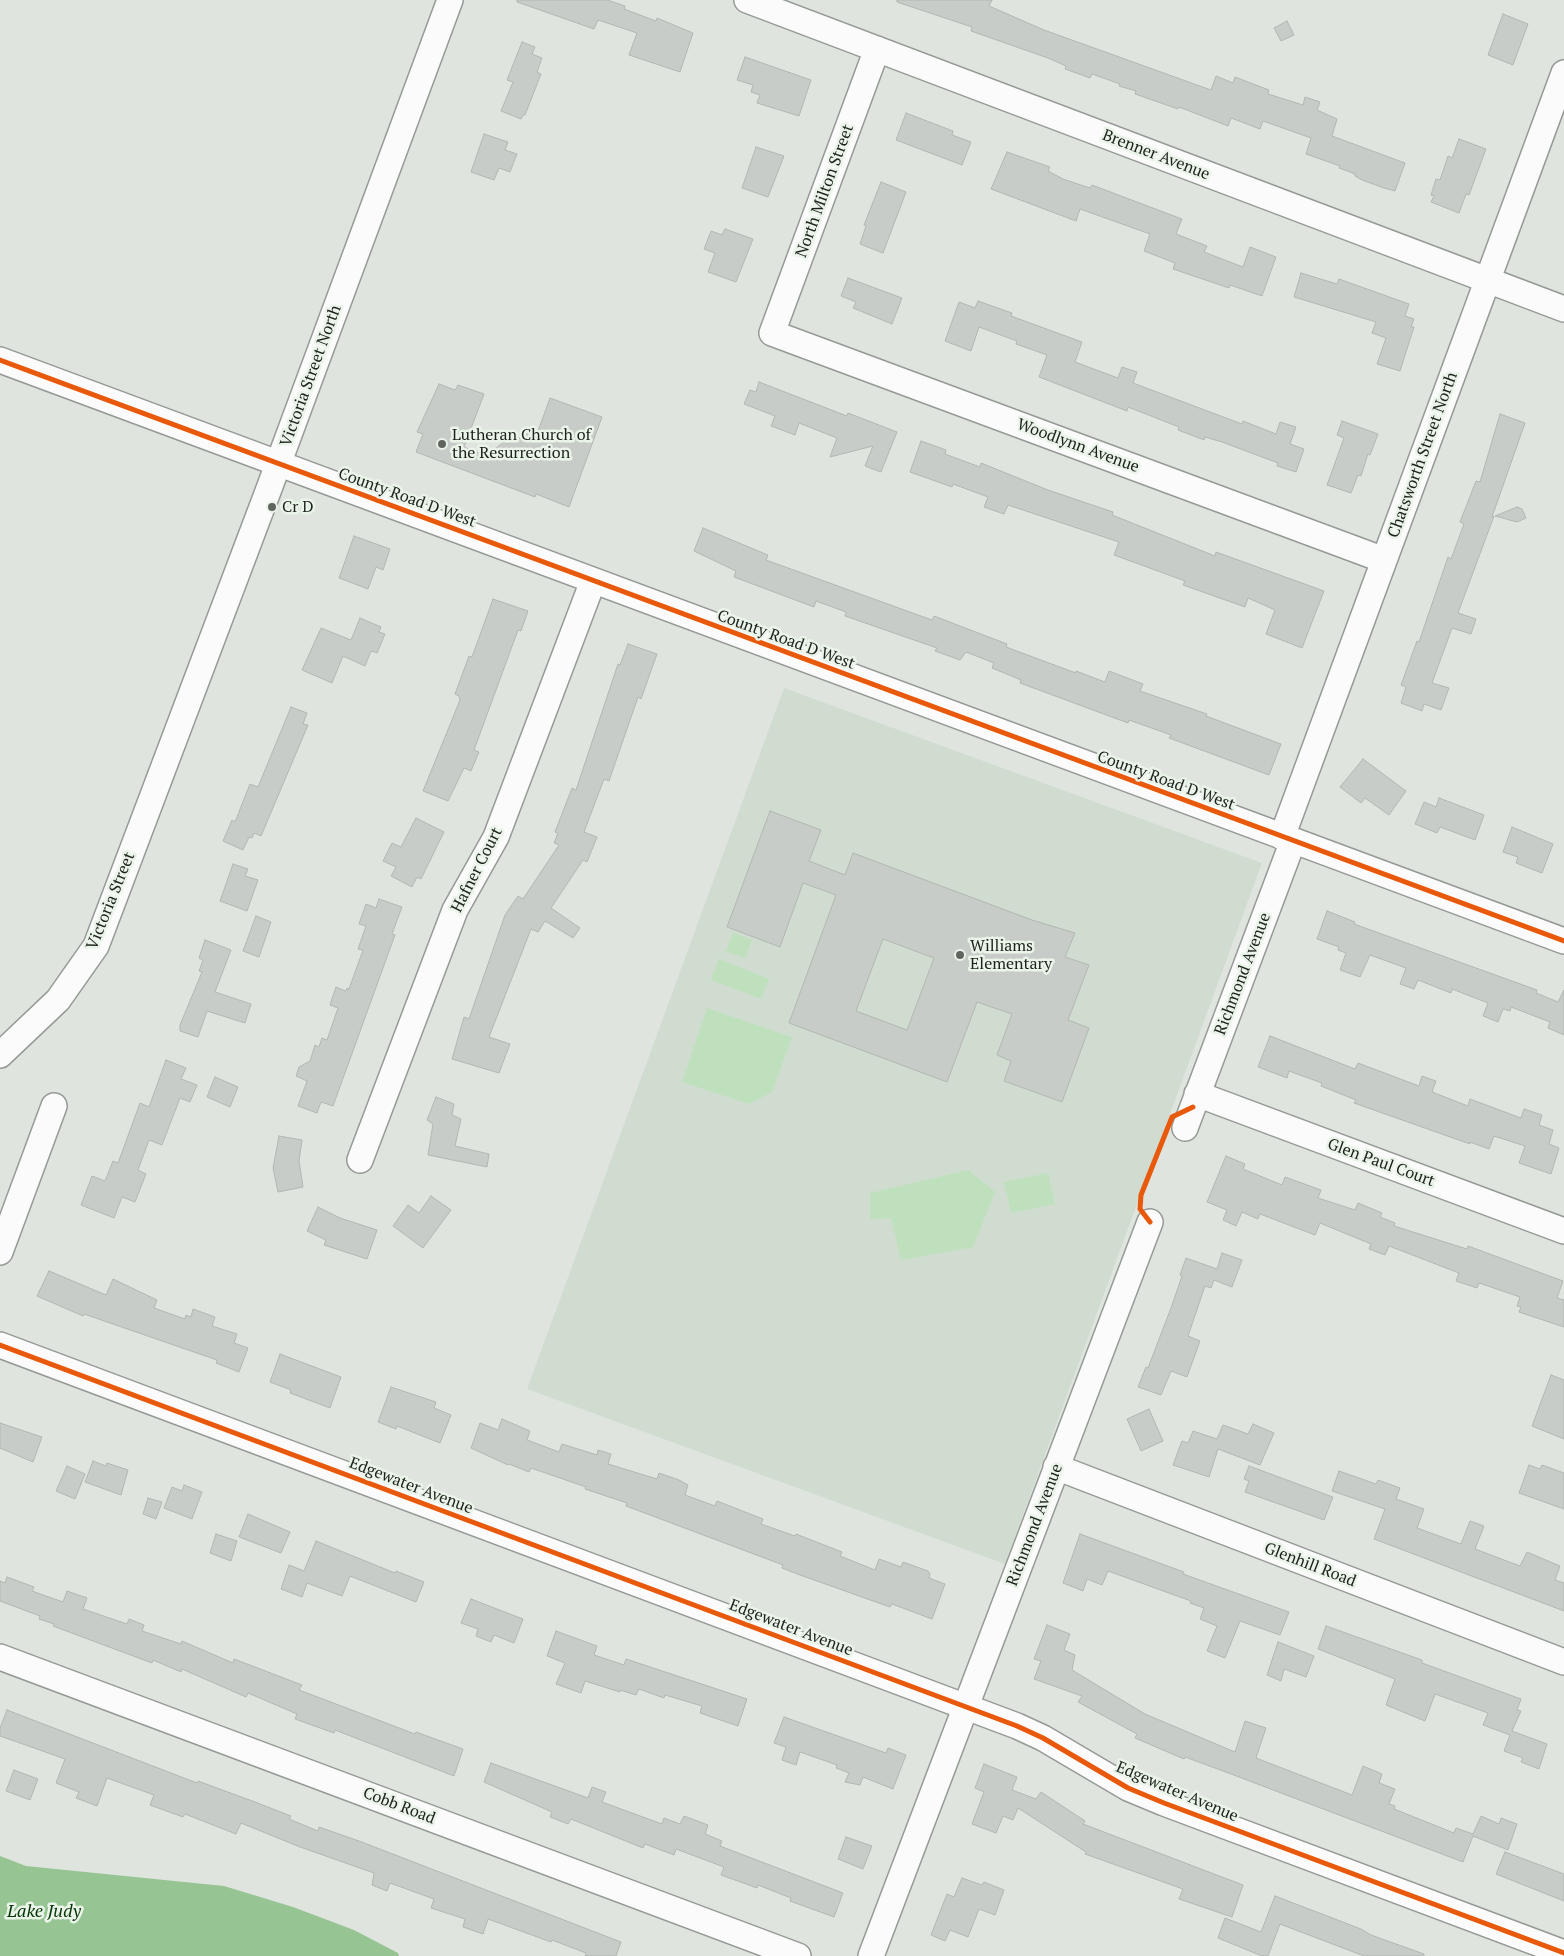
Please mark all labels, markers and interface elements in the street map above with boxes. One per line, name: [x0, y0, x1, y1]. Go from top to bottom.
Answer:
street label: North Milton Street: [792, 122, 858, 260]
street label: Brenner Avenue: [1100, 126, 1212, 184]
street label: Victoria Street North: [276, 302, 346, 450]
street label: Chatsworth Street North: [1384, 370, 1462, 540]
street label: Woodlynn Avenue: [1014, 415, 1142, 477]
place label: Lutheran Church of the Resurrection: [452, 425, 591, 463]
marker: Lutheran Church of the Resurrection: [436, 438, 448, 450]
street label: County Road D West: [336, 464, 478, 532]
place label: Cr D: [282, 497, 314, 517]
marker: Cr D: [266, 501, 278, 513]
street label: County Road D West: [715, 606, 857, 674]
street label: County Road D West: [1095, 747, 1237, 815]
street label: Hafner Court: [447, 824, 507, 916]
street label: Victoria Street: [83, 849, 139, 953]
street label: Richmond Avenue: [1211, 910, 1275, 1038]
place label: Williams Elementary: [970, 936, 1052, 974]
marker: Williams Elementary: [954, 949, 966, 961]
street label: Glen Paul Court: [1325, 1135, 1437, 1191]
street label: Edgewater Avenue: [347, 1454, 475, 1518]
street label: Richmond Avenue: [1003, 1461, 1067, 1589]
street label: Glenhill Road: [1261, 1539, 1359, 1591]
street label: Edgewater Avenue: [727, 1596, 855, 1660]
street label: Edgewater Avenue: [1113, 1758, 1241, 1826]
street label: Cobb Road: [360, 1783, 438, 1829]
water label: Lake Judy: [7, 1901, 81, 1923]

